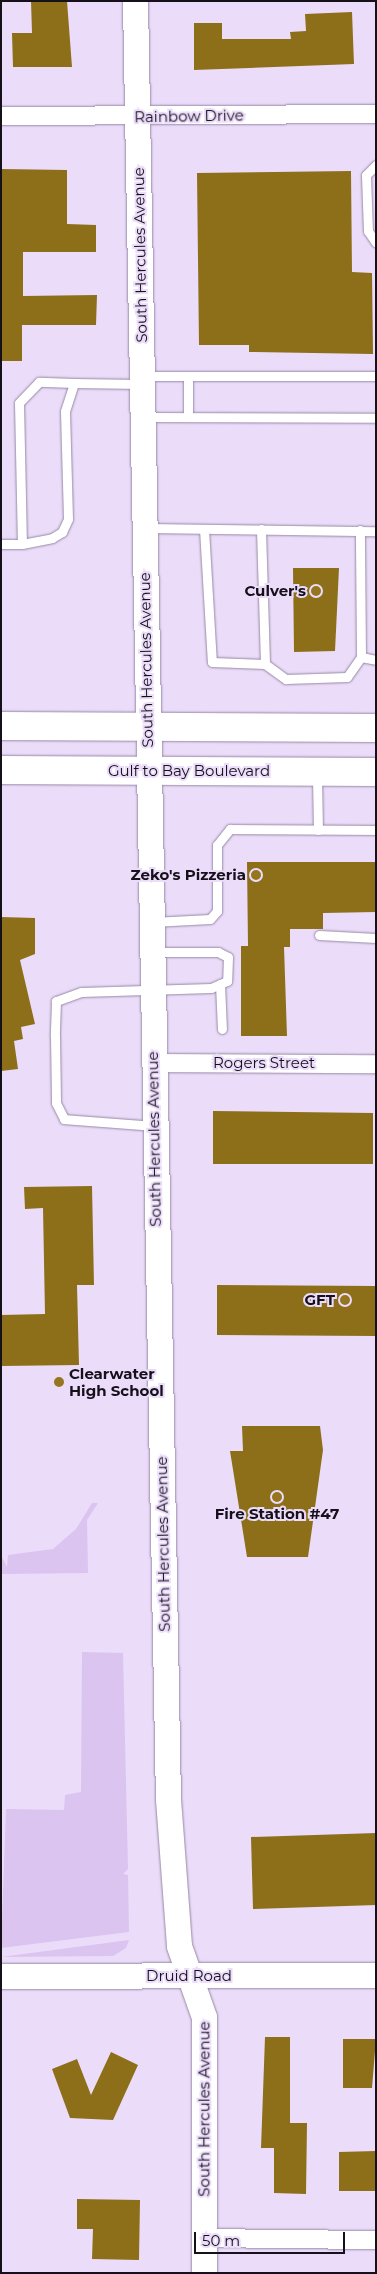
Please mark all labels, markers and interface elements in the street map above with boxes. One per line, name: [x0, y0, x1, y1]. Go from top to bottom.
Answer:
street label: Rainbow Drive: [134, 106, 244, 126]
street label: South Hercules Avenue: [129, 167, 151, 343]
street label: South Hercules Avenue: [135, 572, 157, 748]
place label: Culver's: [244, 582, 306, 600]
marker: Culver's: [310, 585, 322, 597]
street label: Gulf to Bay Boulevard: [108, 762, 270, 780]
place label: Zeko's Pizzeria: [131, 866, 246, 884]
marker: Zeko's Pizzeria: [250, 869, 262, 881]
street label: South Hercules Avenue: [143, 1051, 165, 1227]
street label: Rogers Street: [213, 1054, 315, 1072]
place label: GFT: [305, 1291, 335, 1309]
marker: GFT: [339, 1294, 351, 1306]
place label: Clearwater High School: [69, 1364, 164, 1399]
marker: Clearwater High School: [53, 1376, 65, 1388]
street label: South Hercules Avenue: [152, 1456, 174, 1632]
marker: Fire Station #47: [271, 1491, 283, 1503]
place label: Fire Station #47: [215, 1505, 339, 1523]
street label: Druid Road: [146, 1967, 232, 1985]
street label: South Hercules Avenue: [195, 2021, 213, 2197]
scale bar: [197, 2222, 348, 2254]
text: 50 m: [202, 2231, 240, 2250]

